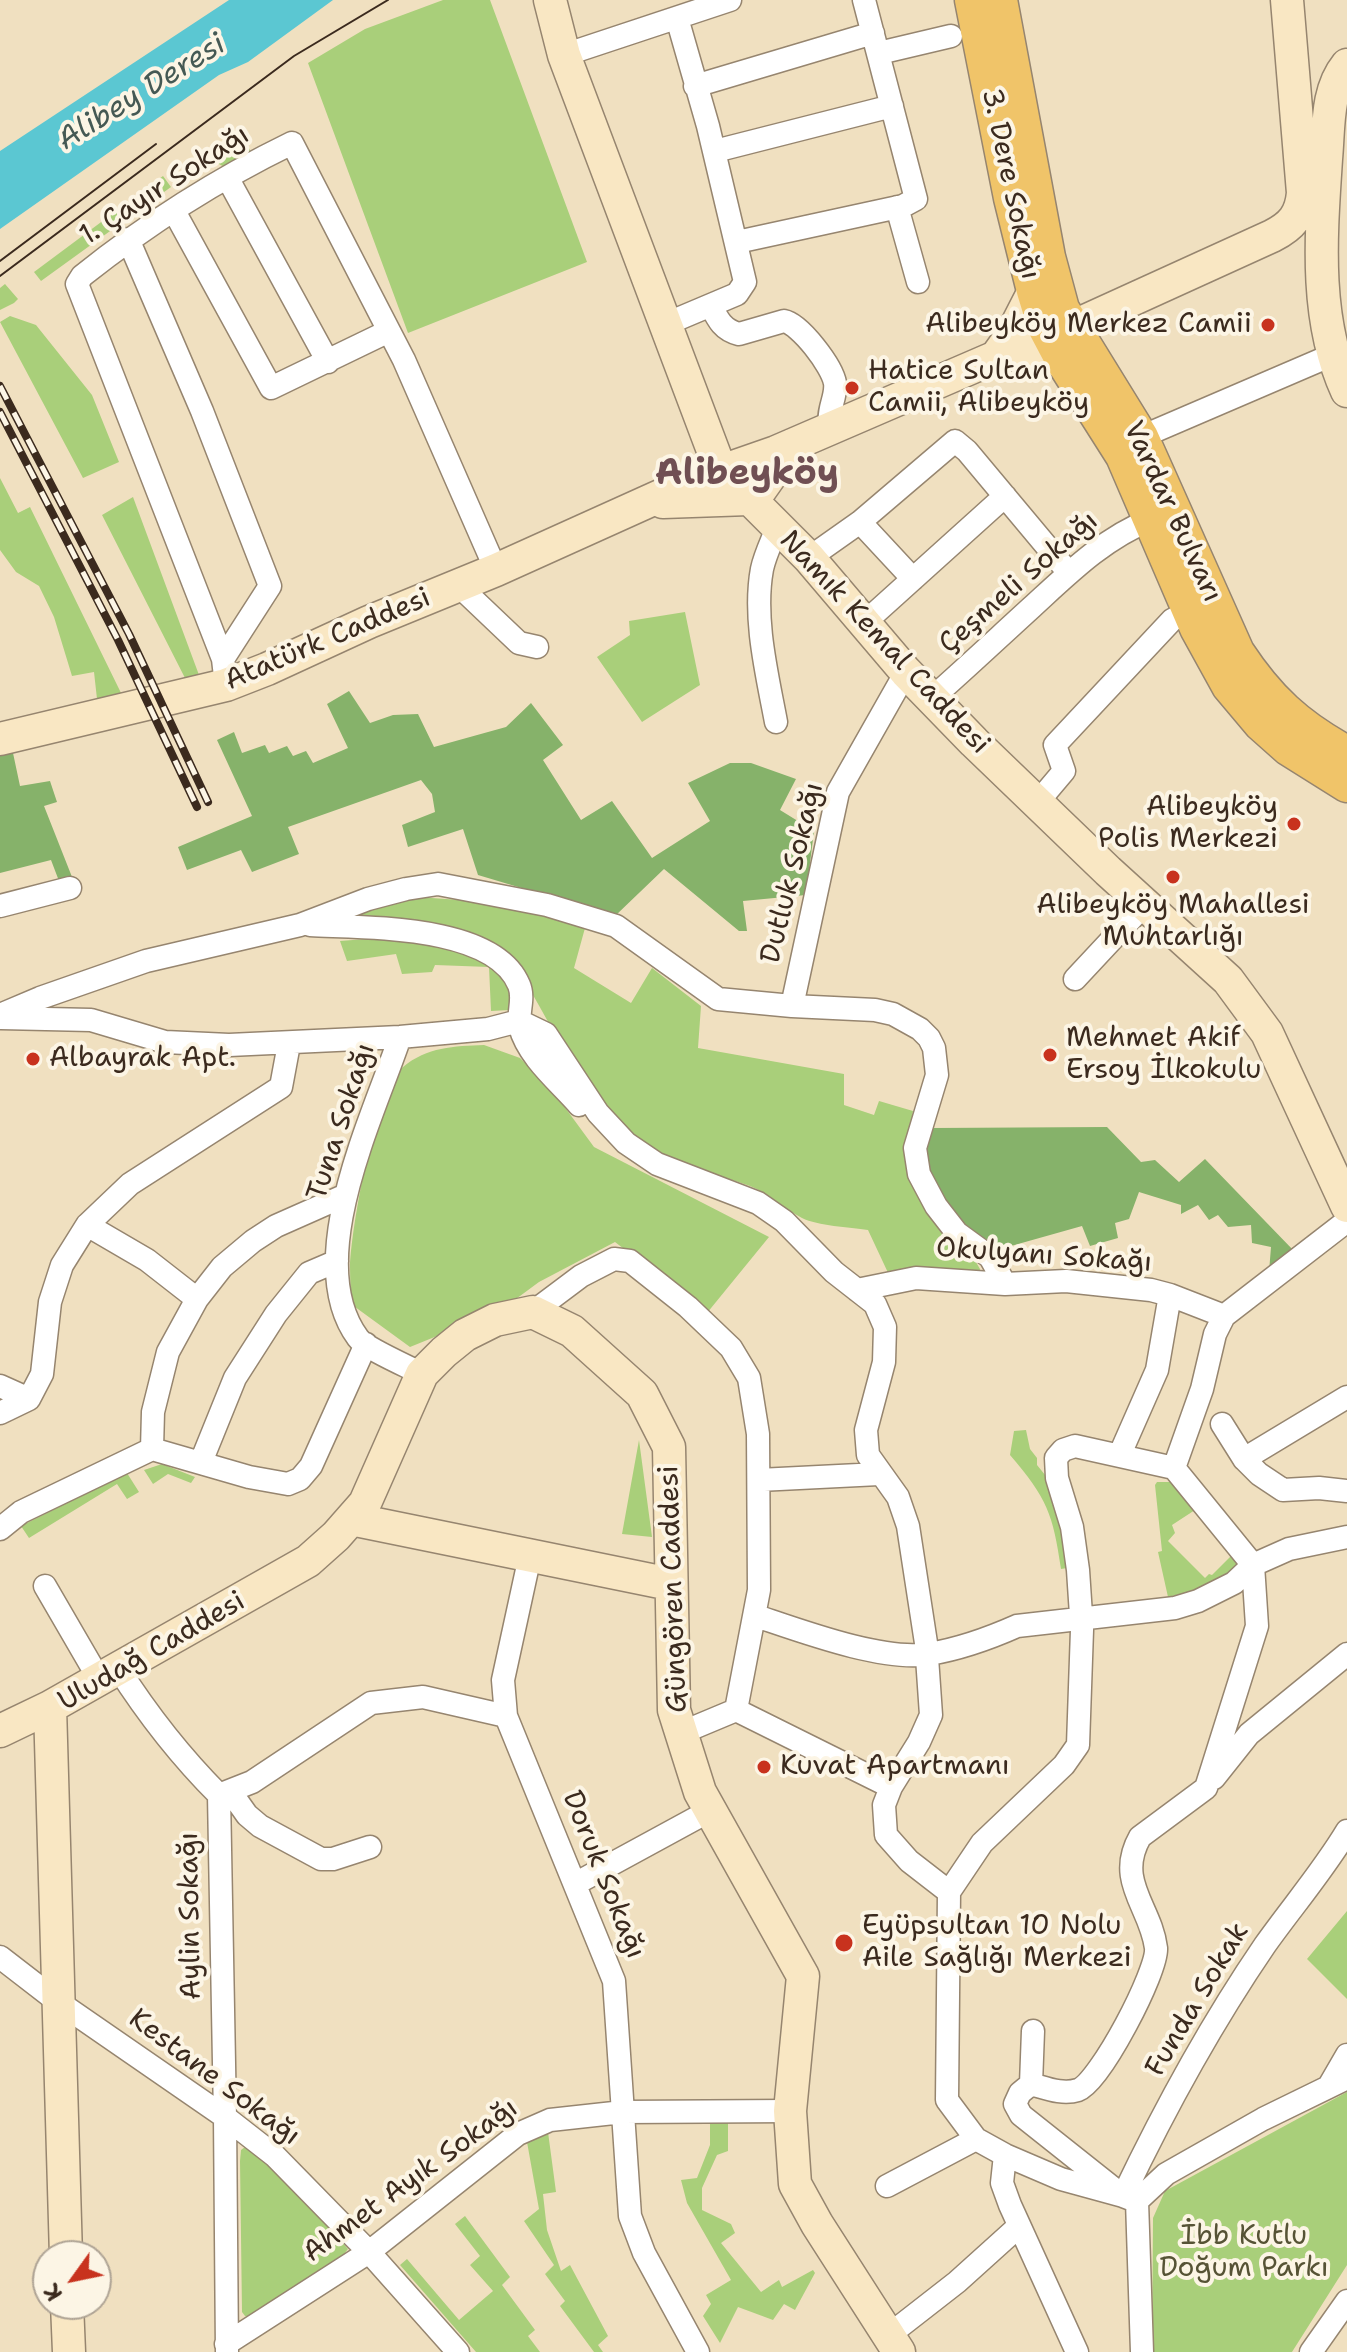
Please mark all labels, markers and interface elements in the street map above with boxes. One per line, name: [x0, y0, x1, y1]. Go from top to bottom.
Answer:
water label: Alibey Deresi: [51, 27, 233, 159]
street label: 3. Dere Sokağı: [973, 85, 1047, 283]
street label: 1. Çayır Sokağı: [74, 119, 256, 253]
place label: Alibeyköy Merkez Camii: [925, 308, 1252, 342]
marker: Alibeyköy Merkez Camii: [1259, 316, 1277, 334]
place label: Hatice Sultan Camii, Alibeyköy: [868, 355, 1089, 421]
marker: Hatice Sultan Camii, Alibeyköy: [843, 379, 861, 397]
street label: Vardar Bulvarı: [1115, 416, 1229, 608]
district label: Alibeyköy: [655, 453, 839, 497]
street label: Çeşmeli Sokağı: [933, 505, 1105, 661]
street label: Namık Kemal Caddesi: [772, 524, 996, 762]
street label: Atatürk Caddesi: [220, 582, 436, 698]
street label: Dutluk Sokağı: [754, 779, 832, 967]
place label: Alibeyköy Polis Merkezi: [1098, 791, 1278, 857]
marker: Alibeyköy Polis Merkezi: [1285, 815, 1303, 833]
marker: Alibeyköy Mahallesi Muhtarlığı: [1164, 868, 1182, 886]
place label: Alibeyköy Mahallesi Muhtarlığı: [1036, 889, 1310, 955]
place label: Mehmet Akif Ersoy İlkokulu: [1066, 1022, 1261, 1088]
street label: Tuna Sokağı: [301, 1039, 383, 1205]
place label: Albayrak Apt.: [49, 1042, 236, 1076]
marker: Mehmet Akif Ersoy İlkokulu: [1041, 1046, 1059, 1064]
marker: Albayrak Apt.: [24, 1050, 42, 1068]
street label: Okulyanı Sokağı: [935, 1232, 1153, 1280]
street label: Güngören Caddesi: [653, 1465, 695, 1713]
street label: Uludağ Caddesi: [53, 1585, 251, 1719]
place label: Kuvat Apartmanı: [780, 1750, 1010, 1784]
marker: Kuvat Apartmanı: [755, 1758, 773, 1776]
street label: Doruk Sokağı: [554, 1786, 652, 1964]
street label: Aylin Sokağı: [173, 1832, 209, 2000]
place label: Eyüpsultan 10 Nolu Aile Sağlığı Merkezi: [862, 1910, 1132, 1976]
street label: Funda Sokak: [1139, 1917, 1257, 2083]
marker: Eyüpsultan 10 Nolu Aile Sağlığı Merkezi: [833, 1932, 855, 1954]
street label: Kestane Sokağı: [122, 2003, 306, 2153]
street label: Ahmet Ayık Sokağı: [297, 2092, 525, 2270]
park label: İbb Kutlu Doğum Parkı: [1159, 2220, 1329, 2286]
north arrow: [32, 2240, 112, 2320]
text: K: [37, 2278, 69, 2306]

